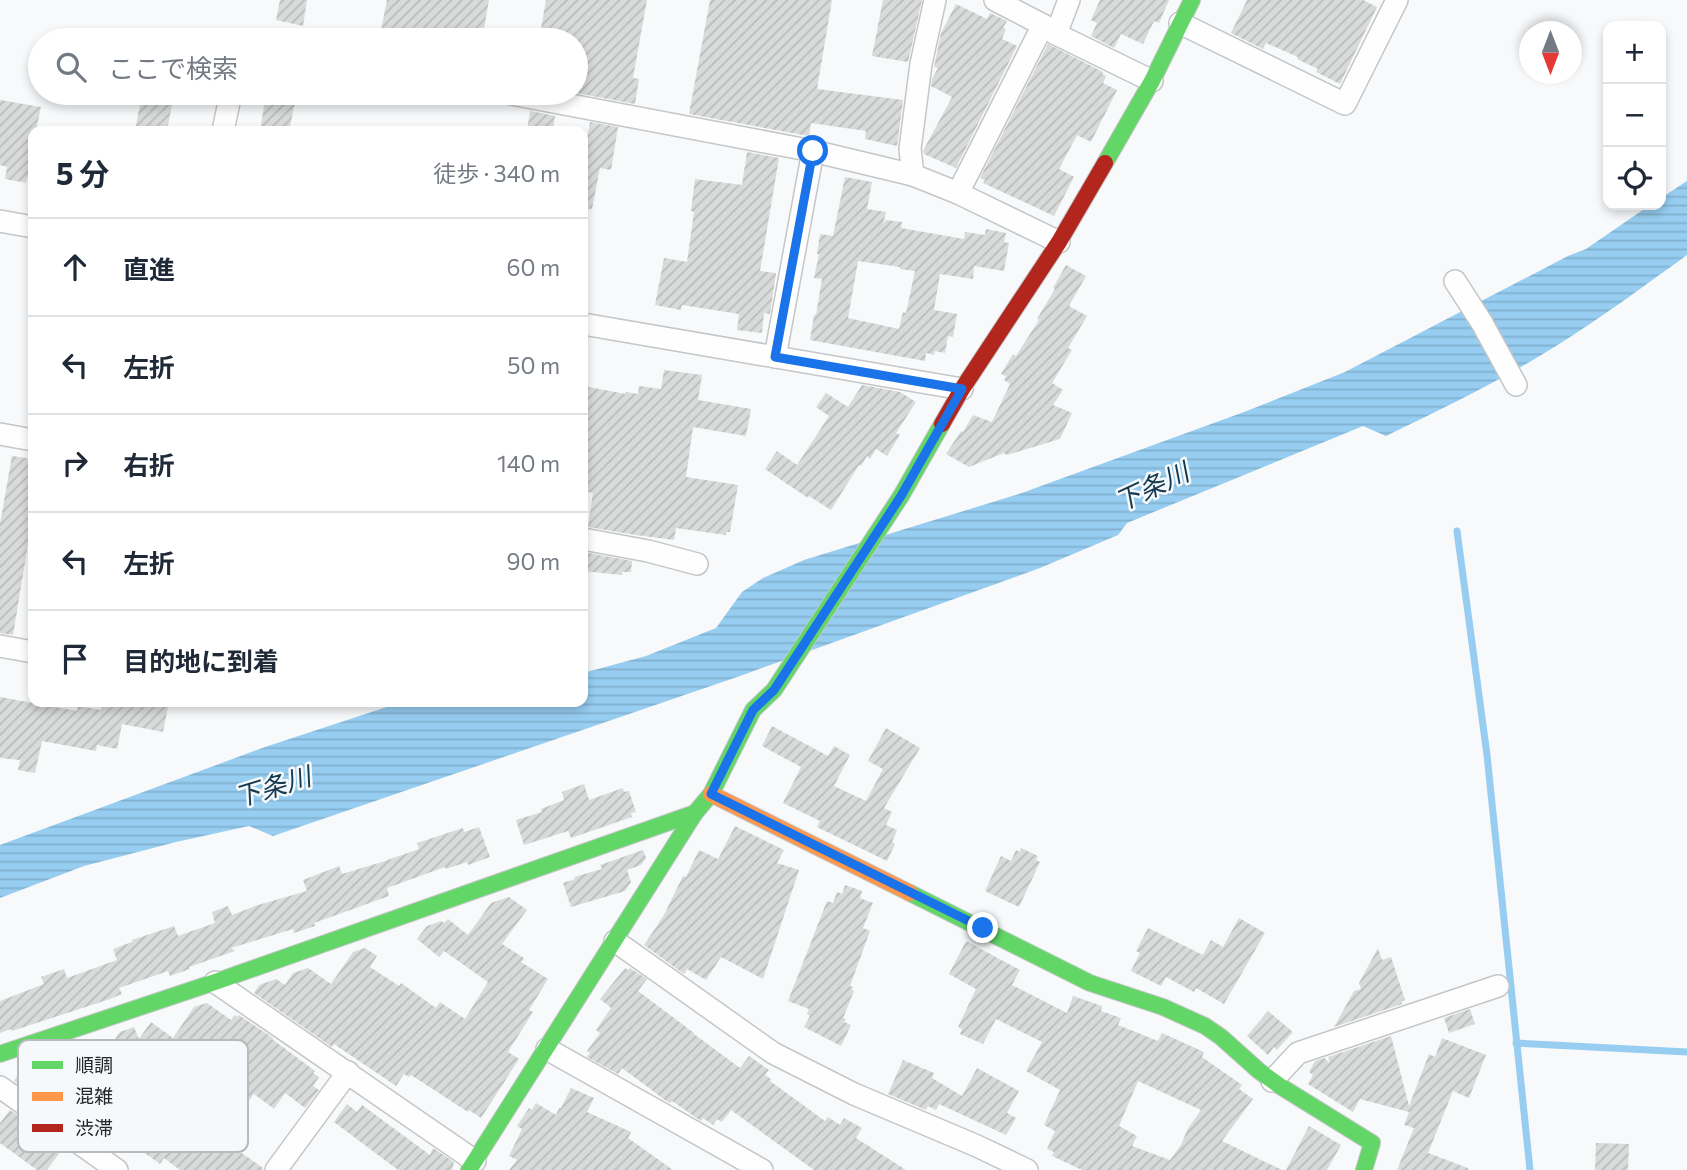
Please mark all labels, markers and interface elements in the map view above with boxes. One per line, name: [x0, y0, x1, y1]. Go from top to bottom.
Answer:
north arrow: [1519, 21, 1582, 84]
map controls: [1603, 21, 1666, 210]
button: +: [1603, 21, 1666, 84]
search box: [28, 28, 588, 105]
icon: search: [52, 48, 90, 86]
text: ここで検索: [108, 52, 238, 83]
button: −: [1603, 84, 1666, 147]
route start: [797, 135, 828, 166]
button: locate: [1603, 147, 1666, 210]
text: 5 分: [56, 154, 109, 191]
text: 徒歩 · 340 m: [433, 159, 560, 187]
icon: ahead: [56, 248, 94, 286]
text: 直進: [123, 253, 175, 284]
text: 60 m: [507, 253, 560, 281]
icon: left: [56, 346, 94, 384]
text: 左折: [123, 351, 175, 382]
text: 50 m: [507, 351, 560, 379]
icon: right: [56, 444, 94, 482]
text: 右折: [123, 449, 175, 480]
text: 140 m: [497, 449, 560, 477]
water label: 下条川: [1109, 454, 1196, 516]
icon: left: [56, 542, 94, 580]
text: 左折: [123, 547, 175, 578]
text: 90 m: [507, 547, 560, 575]
icon: arrive: [56, 640, 94, 678]
text: 目的地に到着: [123, 645, 279, 676]
water label: 下条川: [231, 758, 317, 812]
route end: [967, 912, 998, 943]
legend: [18, 1040, 248, 1152]
text: 順調: [75, 1053, 113, 1076]
text: 混雑: [75, 1084, 113, 1107]
text: 渋滞: [75, 1116, 113, 1139]

